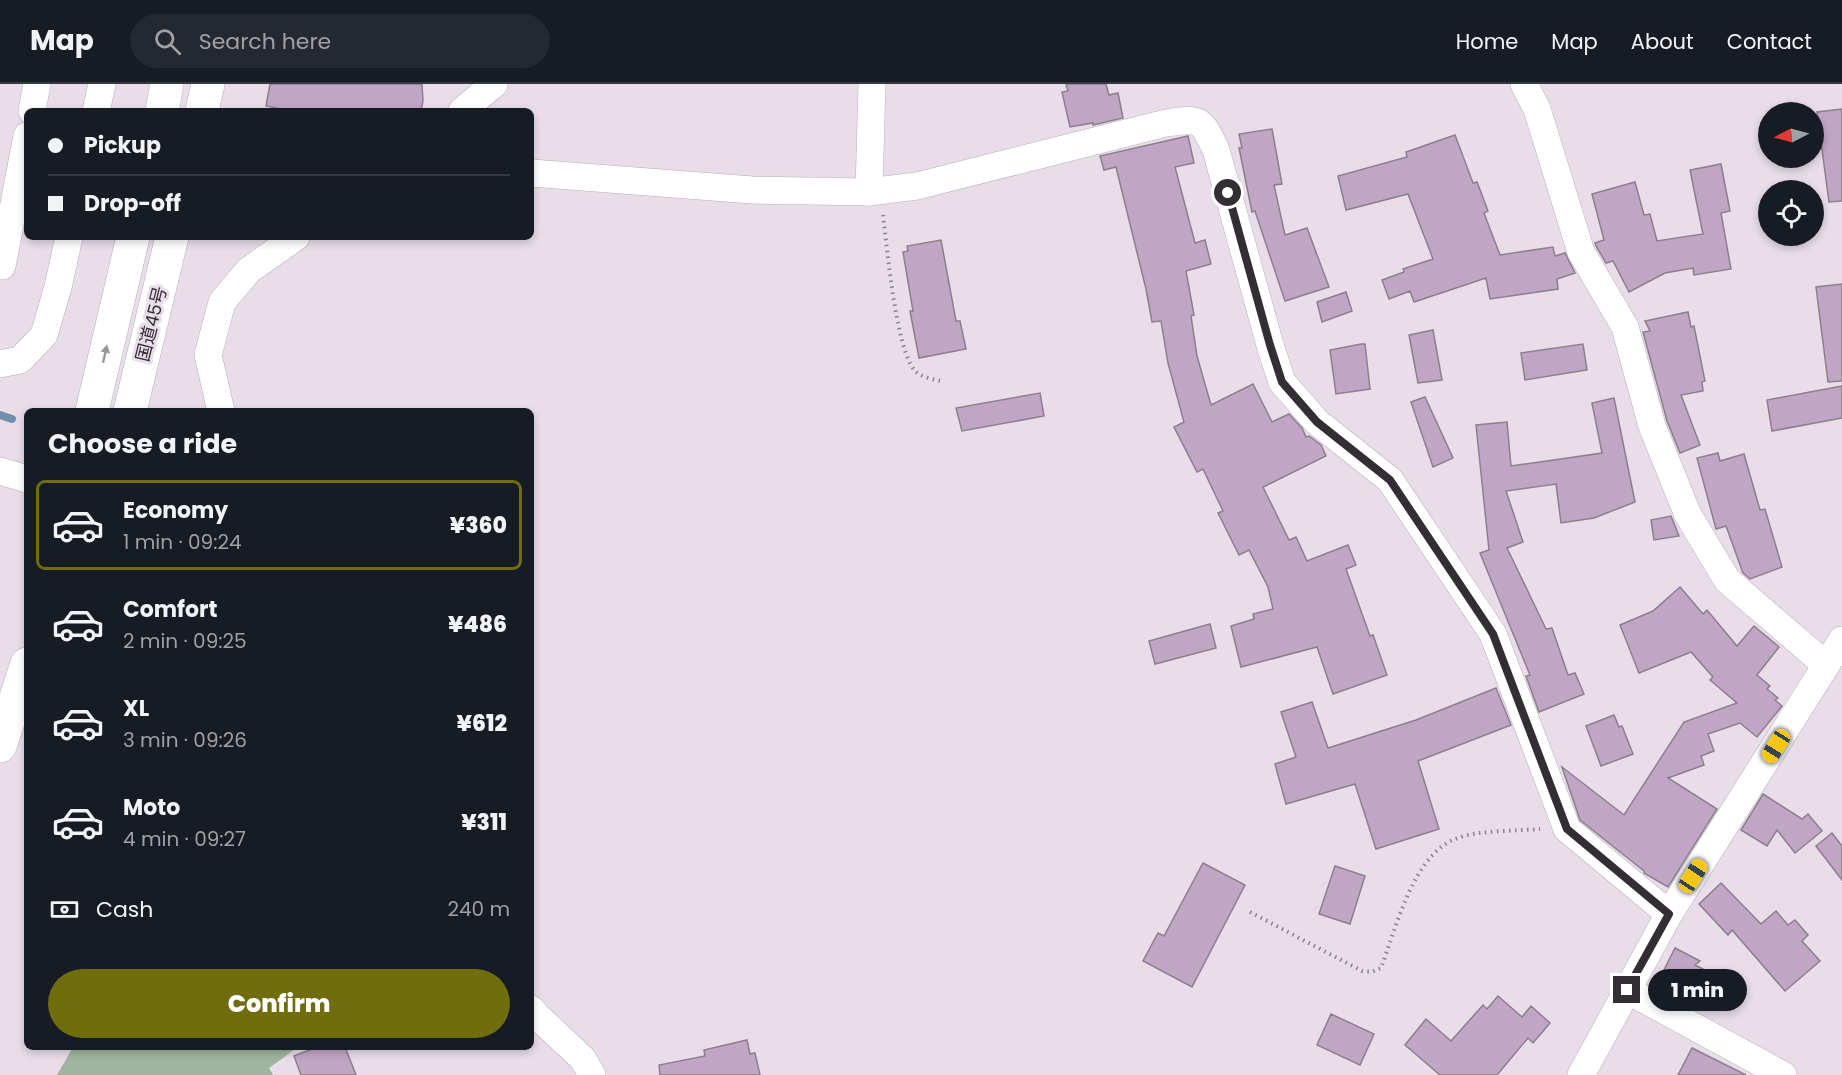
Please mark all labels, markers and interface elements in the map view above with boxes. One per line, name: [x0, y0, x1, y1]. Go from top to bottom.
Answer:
search box: [130, 14, 550, 68]
text: Map: [30, 21, 94, 60]
icon: search: [151, 25, 184, 58]
text: Search here: [199, 26, 331, 57]
text: Home: [1456, 27, 1518, 56]
text: Map: [1551, 27, 1598, 56]
text: About: [1631, 27, 1694, 56]
text: Contact: [1727, 27, 1812, 56]
north arrow: [1758, 102, 1824, 168]
map controls: [1758, 102, 1824, 246]
text: Pickup: [84, 130, 161, 161]
route start: [1214, 179, 1241, 206]
button: locate: [1758, 180, 1824, 246]
text: Drop-off: [84, 188, 181, 219]
street label: 国道45号: [130, 284, 172, 364]
one-way arrow: [101, 345, 111, 363]
text: Choose a ride: [48, 425, 237, 462]
text: Economy: [123, 495, 228, 526]
icon: car: [51, 498, 105, 552]
text: ¥360: [450, 510, 507, 541]
text: 1 min · 09:24: [123, 528, 241, 556]
text: Comfort: [123, 594, 217, 625]
icon: car: [51, 597, 105, 651]
text: ¥486: [448, 609, 507, 640]
text: 2 min · 09:25: [123, 627, 247, 655]
text: XL: [123, 693, 149, 724]
icon: car: [51, 696, 105, 750]
text: ¥612: [457, 708, 507, 739]
text: 3 min · 09:26: [123, 726, 247, 754]
car: [1759, 726, 1793, 766]
text: Moto: [123, 792, 180, 823]
icon: car: [51, 795, 105, 849]
text: ¥311: [461, 807, 507, 838]
text: 4 min · 09:27: [123, 825, 246, 853]
car: [1676, 856, 1710, 896]
icon: cash: [48, 893, 81, 926]
text: Cash: [96, 894, 153, 925]
text: 240 m: [447, 895, 510, 923]
button: Confirm: [48, 969, 510, 1038]
callout: 1 min: [1648, 969, 1747, 1011]
route end: [1613, 976, 1640, 1003]
text: 1 min: [1671, 976, 1724, 1004]

